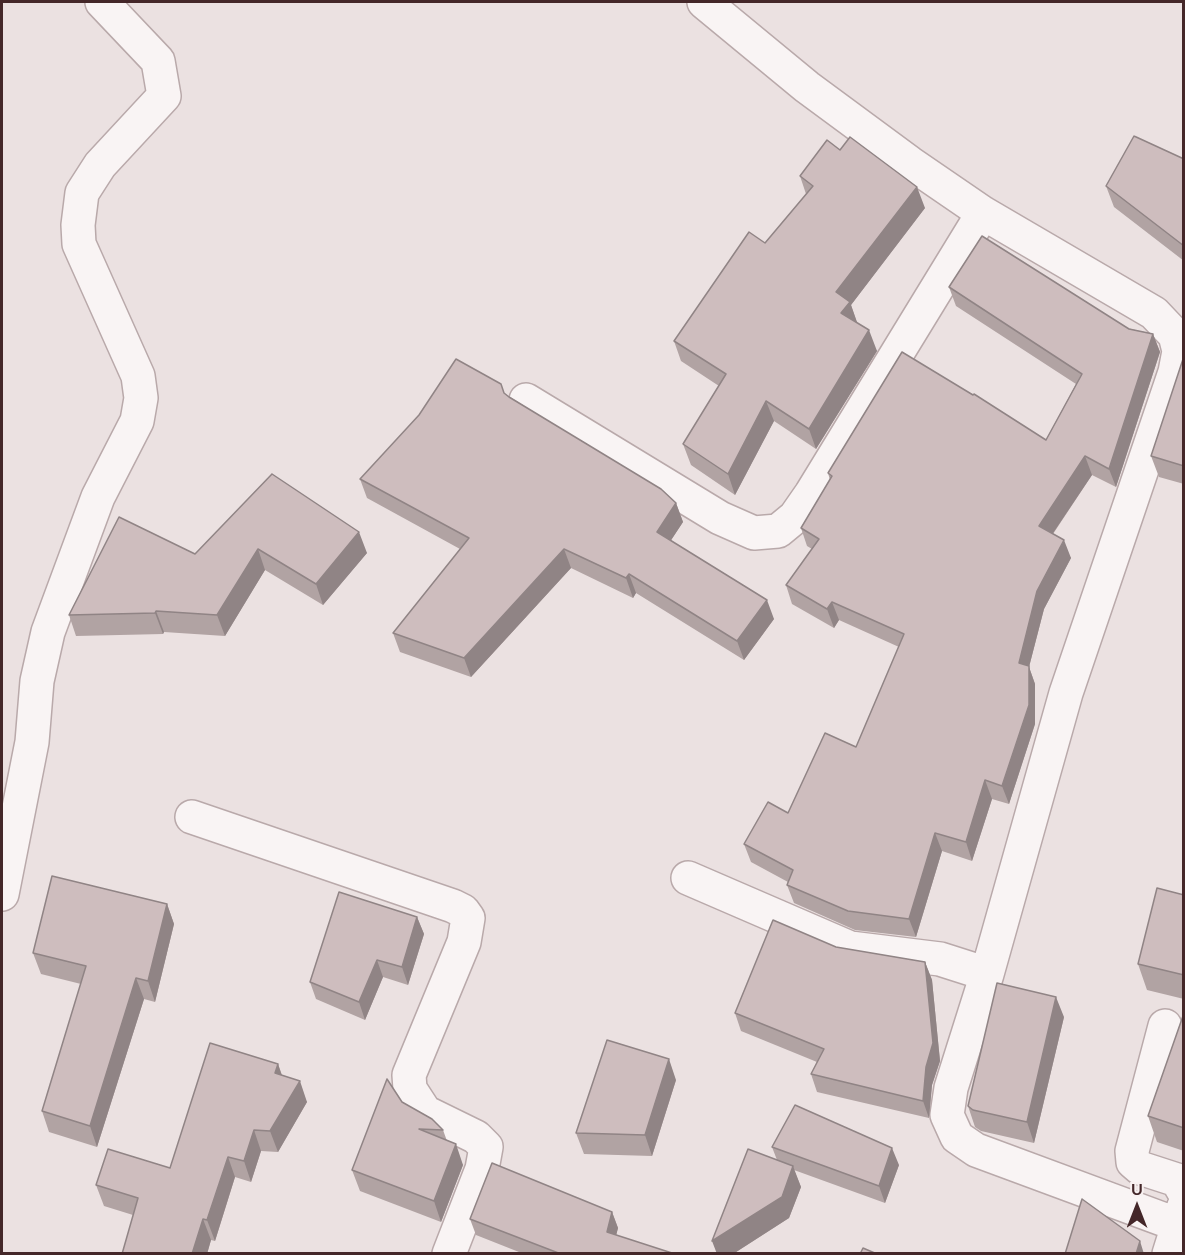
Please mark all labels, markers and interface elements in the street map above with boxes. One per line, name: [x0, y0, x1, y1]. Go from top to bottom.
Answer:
north arrow: [1107, 1177, 1167, 1237]
text: U: [1131, 1179, 1143, 1198]

